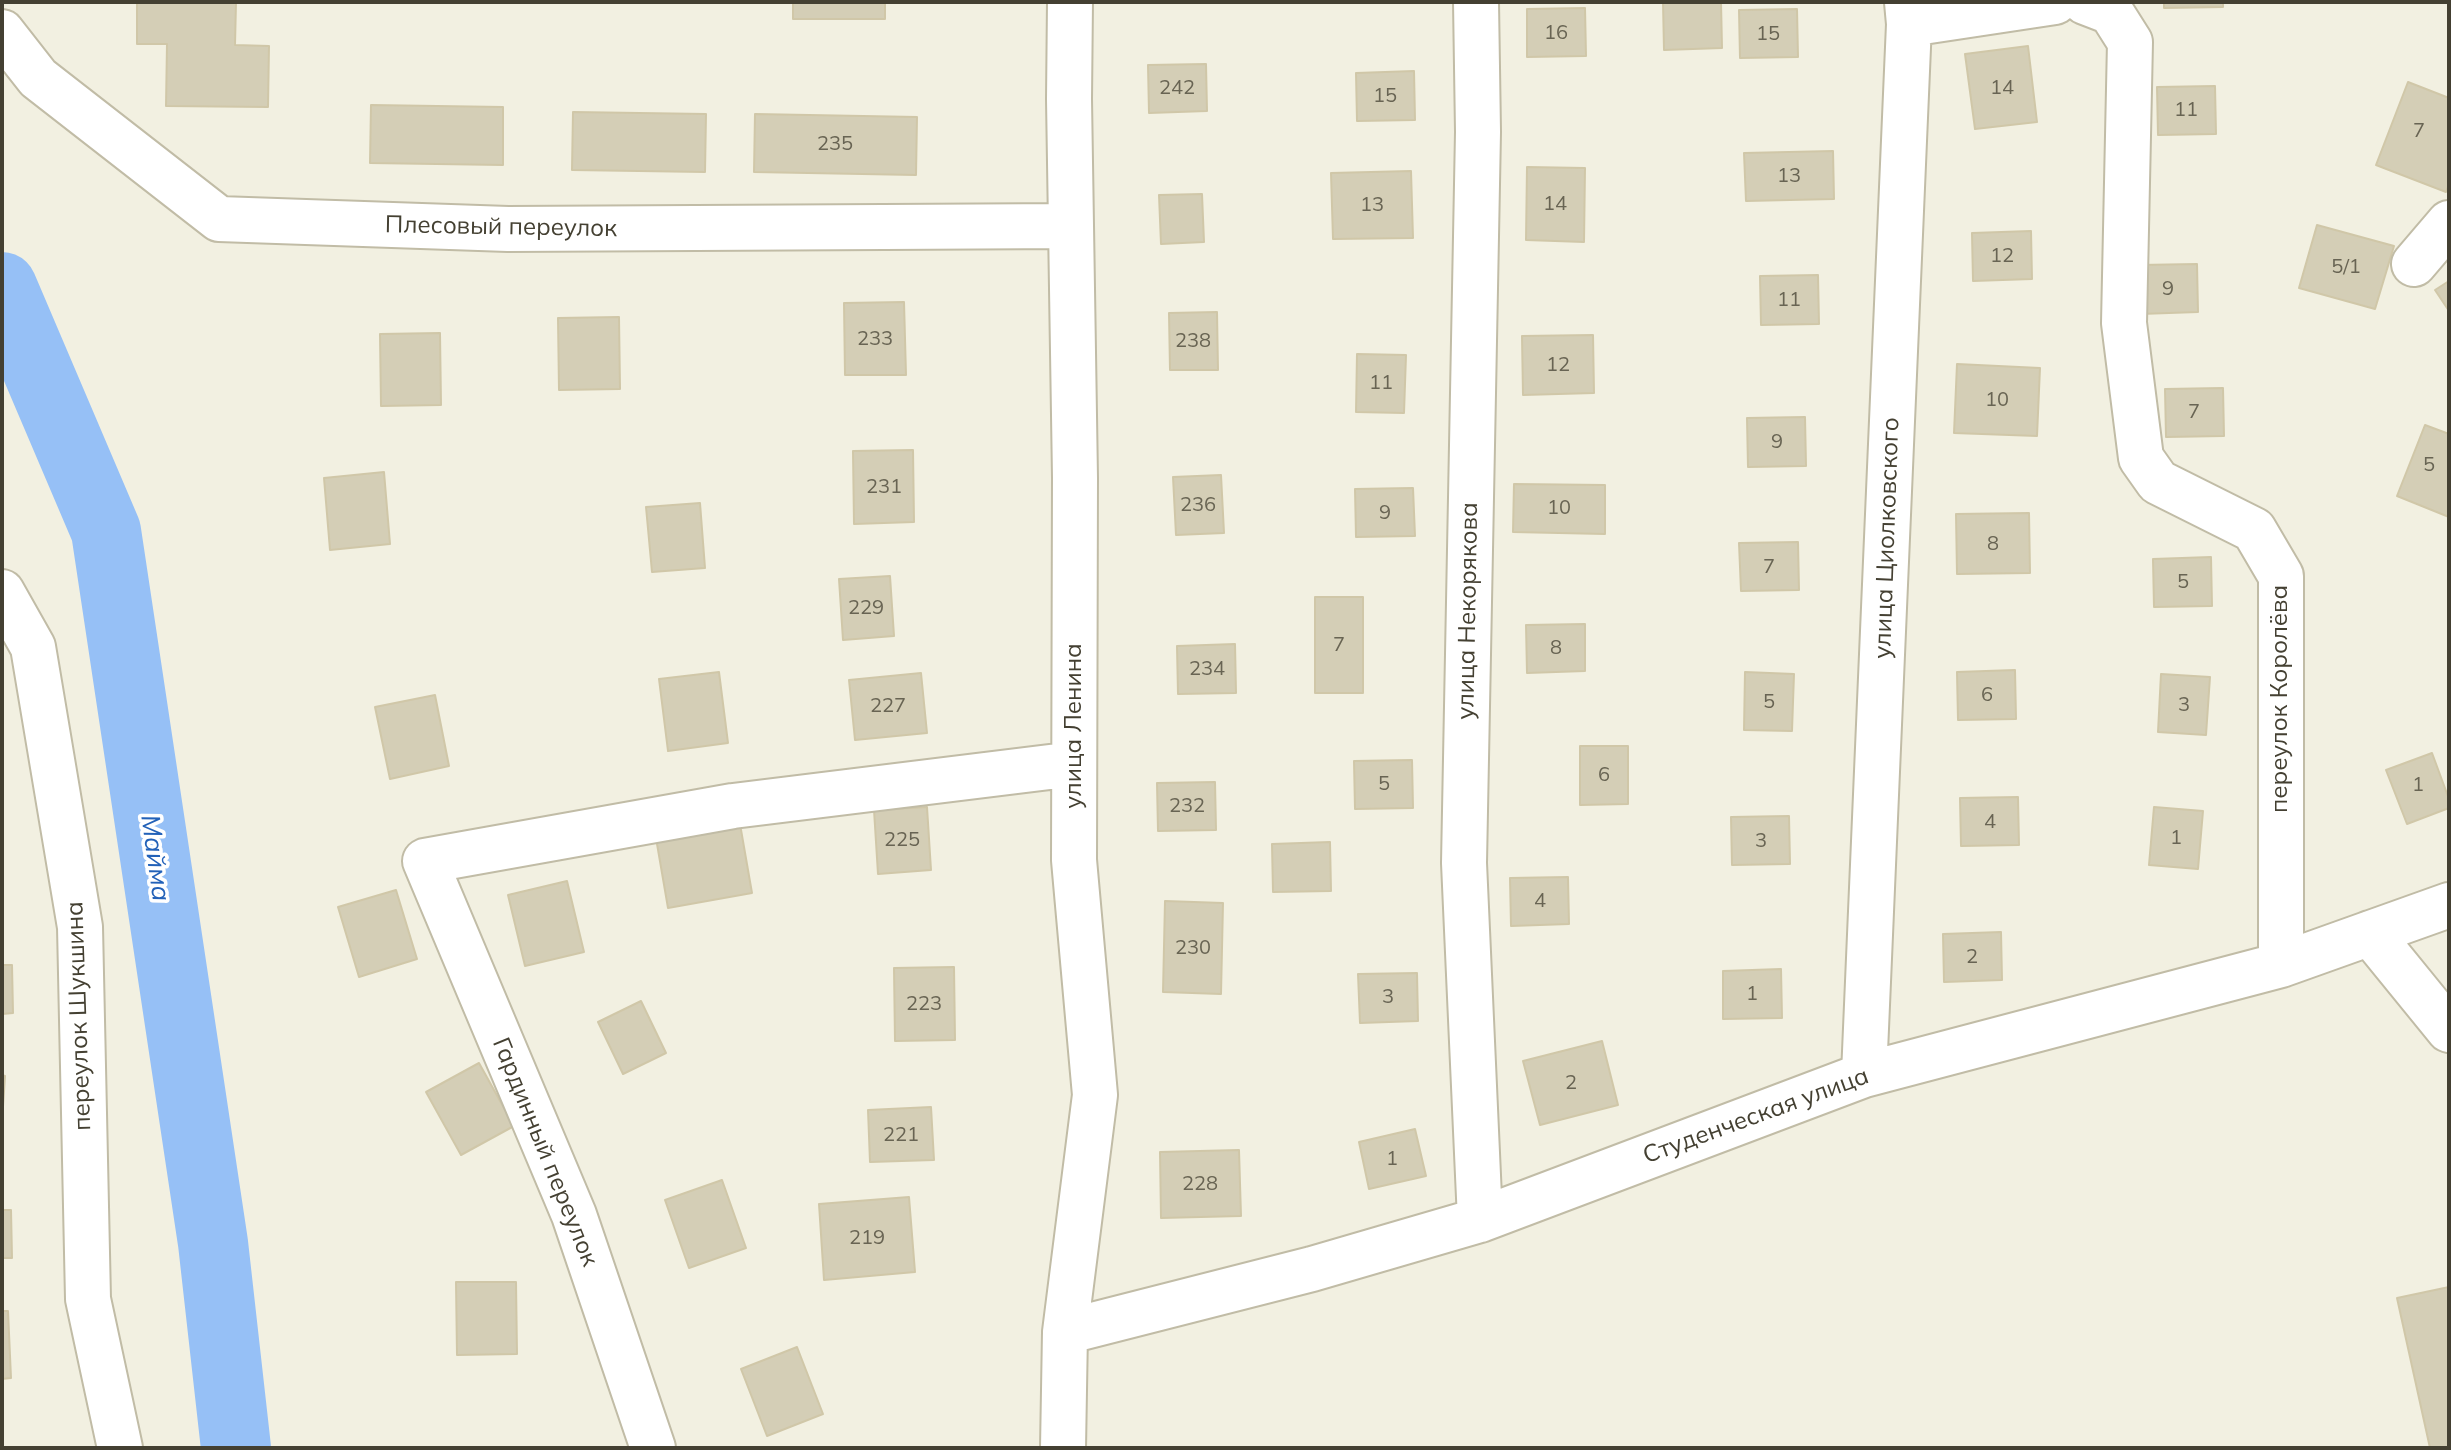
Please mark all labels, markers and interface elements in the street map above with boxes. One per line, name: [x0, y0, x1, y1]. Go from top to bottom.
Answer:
house number: 16: [1544, 21, 1568, 45]
house number: 15: [1756, 22, 1780, 46]
house number: 242: [1159, 76, 1195, 100]
house number: 14: [1990, 76, 2014, 100]
house number: 15: [1373, 84, 1397, 108]
house number: 11: [2174, 98, 2198, 122]
house number: 7: [2413, 119, 2425, 143]
house number: 235: [817, 132, 853, 156]
house number: 13: [1777, 164, 1801, 188]
house number: 14: [1543, 192, 1567, 216]
house number: 13: [1360, 193, 1384, 217]
street label: Плесовый переулок: [385, 211, 617, 243]
house number: 12: [1990, 244, 2014, 268]
house number: 5/1: [2331, 255, 2361, 279]
house number: 9: [2162, 277, 2174, 301]
house number: 11: [1777, 288, 1801, 312]
house number: 233: [857, 327, 893, 351]
house number: 238: [1175, 329, 1211, 353]
house number: 12: [1546, 353, 1570, 377]
house number: 11: [1369, 371, 1393, 395]
house number: 10: [1985, 388, 2009, 412]
house number: 7: [2188, 400, 2200, 424]
street label: улица Циолковского: [1868, 417, 1906, 659]
house number: 9: [1771, 430, 1783, 454]
house number: 5: [2423, 453, 2435, 477]
house number: 231: [866, 475, 902, 499]
house number: 236: [1180, 493, 1216, 517]
house number: 10: [1547, 496, 1571, 520]
house number: 9: [1379, 501, 1391, 525]
street label: улица Некорякова: [1452, 502, 1484, 720]
house number: 8: [1987, 532, 1999, 556]
house number: 7: [1763, 555, 1775, 579]
house number: 5: [2177, 570, 2189, 594]
street label: переулок Королёва: [2266, 585, 2294, 813]
house number: 229: [848, 596, 884, 620]
house number: 7: [1333, 633, 1345, 657]
house number: 8: [1550, 636, 1562, 660]
street label: улица Ленина: [1060, 643, 1088, 809]
house number: 234: [1189, 657, 1225, 681]
house number: 6: [1981, 683, 1993, 707]
house number: 5: [1763, 690, 1775, 714]
house number: 3: [2178, 693, 2190, 717]
house number: 227: [870, 694, 906, 718]
house number: 6: [1598, 763, 1610, 787]
house number: 5: [1378, 772, 1390, 796]
house number: 1: [2412, 773, 2424, 797]
house number: 232: [1169, 794, 1205, 818]
house number: 4: [1984, 810, 1996, 834]
water label: Майма: [133, 813, 177, 903]
house number: 1: [2170, 826, 2182, 850]
house number: 225: [884, 828, 920, 852]
house number: 3: [1755, 829, 1767, 853]
house number: 4: [1534, 889, 1546, 913]
street label: переулок Шукшина: [61, 901, 97, 1131]
house number: 230: [1175, 936, 1211, 960]
house number: 2: [1966, 945, 1978, 969]
house number: 1: [1746, 982, 1758, 1006]
house number: 3: [1382, 985, 1394, 1009]
house number: 223: [906, 992, 942, 1016]
street label: Гардинный переулок: [486, 1034, 604, 1270]
street label: Студенческая улица: [1639, 1062, 1873, 1170]
house number: 2: [1565, 1071, 1577, 1095]
house number: 221: [883, 1123, 919, 1147]
house number: 1: [1386, 1147, 1398, 1171]
house number: 228: [1182, 1172, 1218, 1196]
house number: 219: [849, 1226, 885, 1250]

